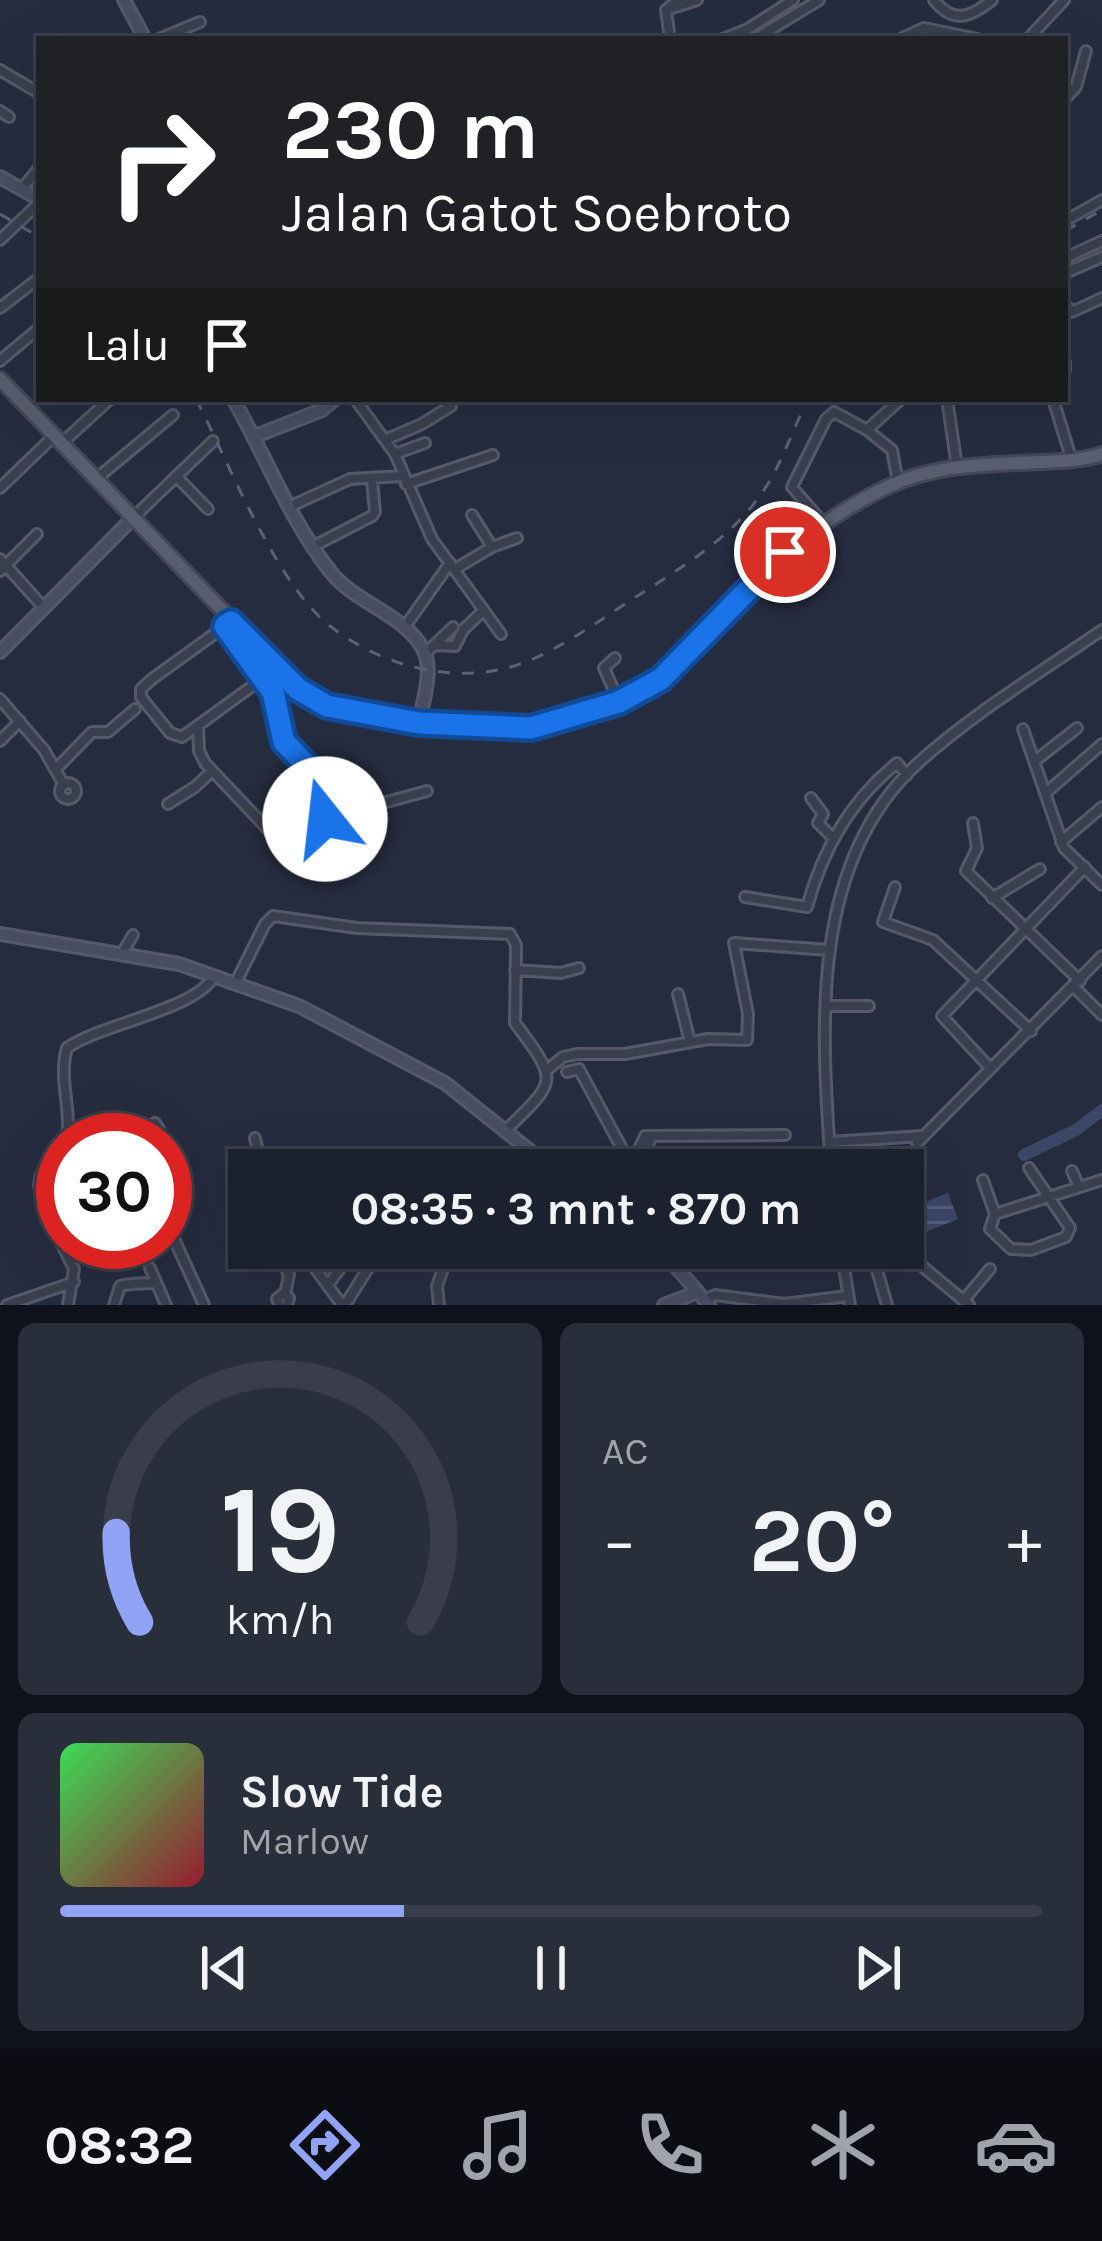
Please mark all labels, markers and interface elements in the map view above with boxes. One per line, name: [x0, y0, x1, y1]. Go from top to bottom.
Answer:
text: 230 m: [282, 81, 539, 179]
icon: right: [84, 84, 240, 240]
text: Jalan Gatot Soebroto: [282, 181, 792, 245]
icon: arrive: [194, 312, 260, 378]
text: Lalu: [84, 319, 170, 371]
pin: [734, 501, 836, 603]
icon: arrive: [752, 519, 818, 585]
position arrow: [262, 756, 388, 882]
speed limit sign: 30: [36, 1113, 192, 1269]
text: 08:35 · 3 mnt · 870 m: [351, 1183, 801, 1235]
text: AC: [602, 1428, 648, 1474]
text: 19: [220, 1457, 340, 1602]
text: 20°: [749, 1488, 895, 1594]
text: −: [602, 1502, 637, 1580]
text: +: [1007, 1502, 1042, 1580]
text: km/h: [226, 1595, 334, 1645]
text: Slow Tide: [240, 1766, 444, 1818]
text: Marlow: [240, 1818, 369, 1864]
icon: previous: [191, 1935, 257, 2001]
icon: pause: [518, 1935, 584, 2001]
icon: next: [845, 1935, 911, 2001]
icon: directions: [283, 2103, 367, 2187]
icon: music: [456, 2103, 540, 2187]
icon: phone: [628, 2103, 712, 2187]
icon: climate: [801, 2103, 885, 2187]
icon: car: [974, 2103, 1058, 2187]
text: 08:32: [44, 2113, 194, 2177]

